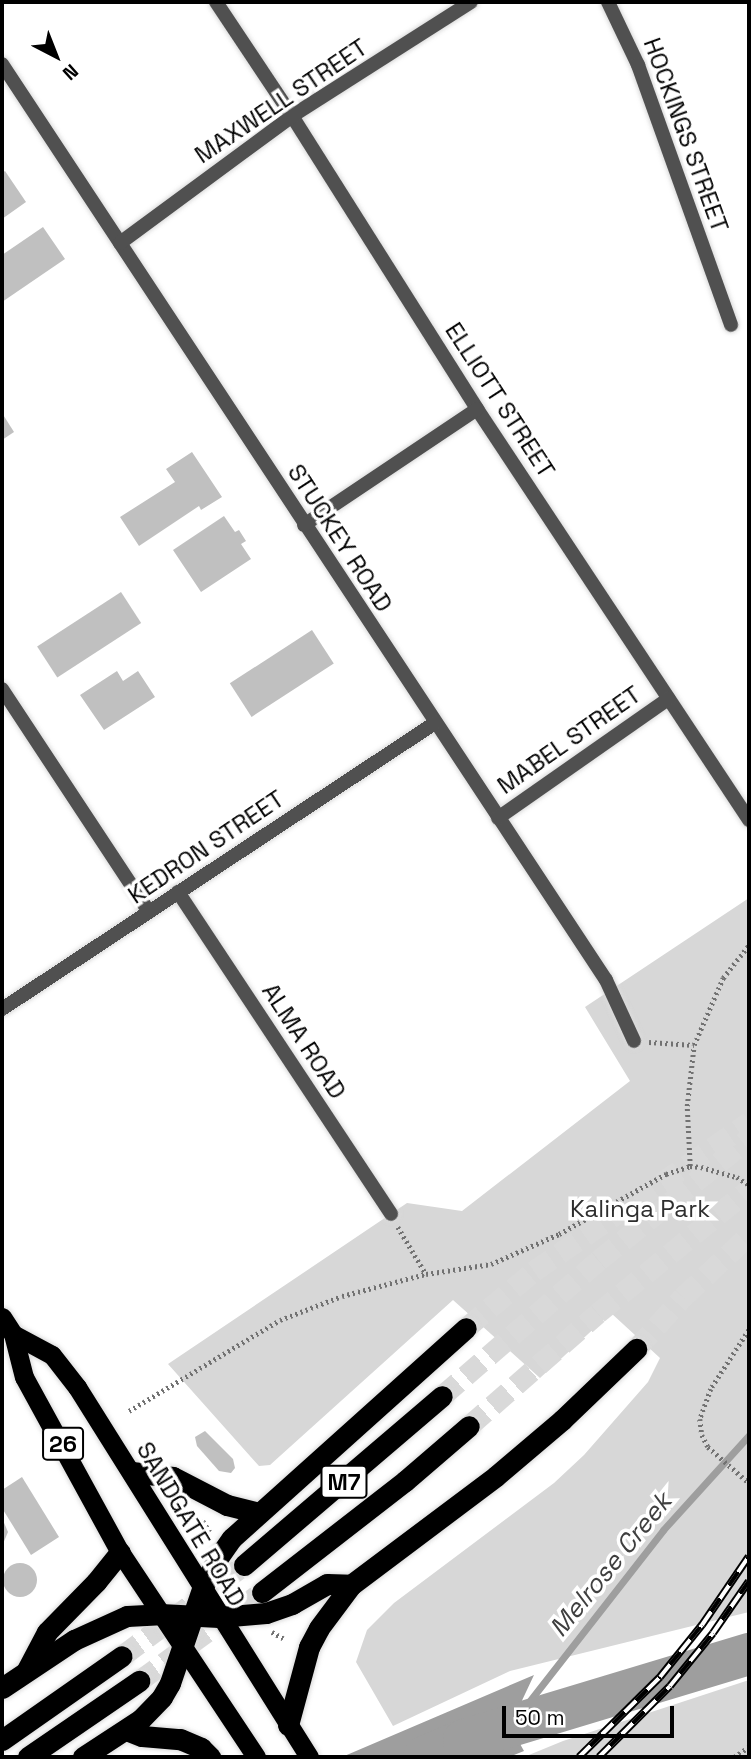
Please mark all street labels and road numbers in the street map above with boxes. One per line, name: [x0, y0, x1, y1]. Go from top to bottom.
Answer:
street label: MAXWELL STREET: [189, 32, 373, 170]
street label: HOCKINGS STREET: [637, 34, 735, 236]
street label: ELLIOTT STREET: [439, 317, 561, 483]
street label: STUCKEY ROAD: [282, 459, 398, 617]
street label: MABEL STREET: [492, 680, 646, 800]
street label: KEDRON STREET: [123, 784, 289, 910]
street label: ALMA ROAD: [256, 978, 352, 1104]
road number: 26: [42, 1424, 84, 1464]
street label: SANDGATE ROAD: [131, 1437, 251, 1611]
road number: M7: [320, 1462, 368, 1502]

